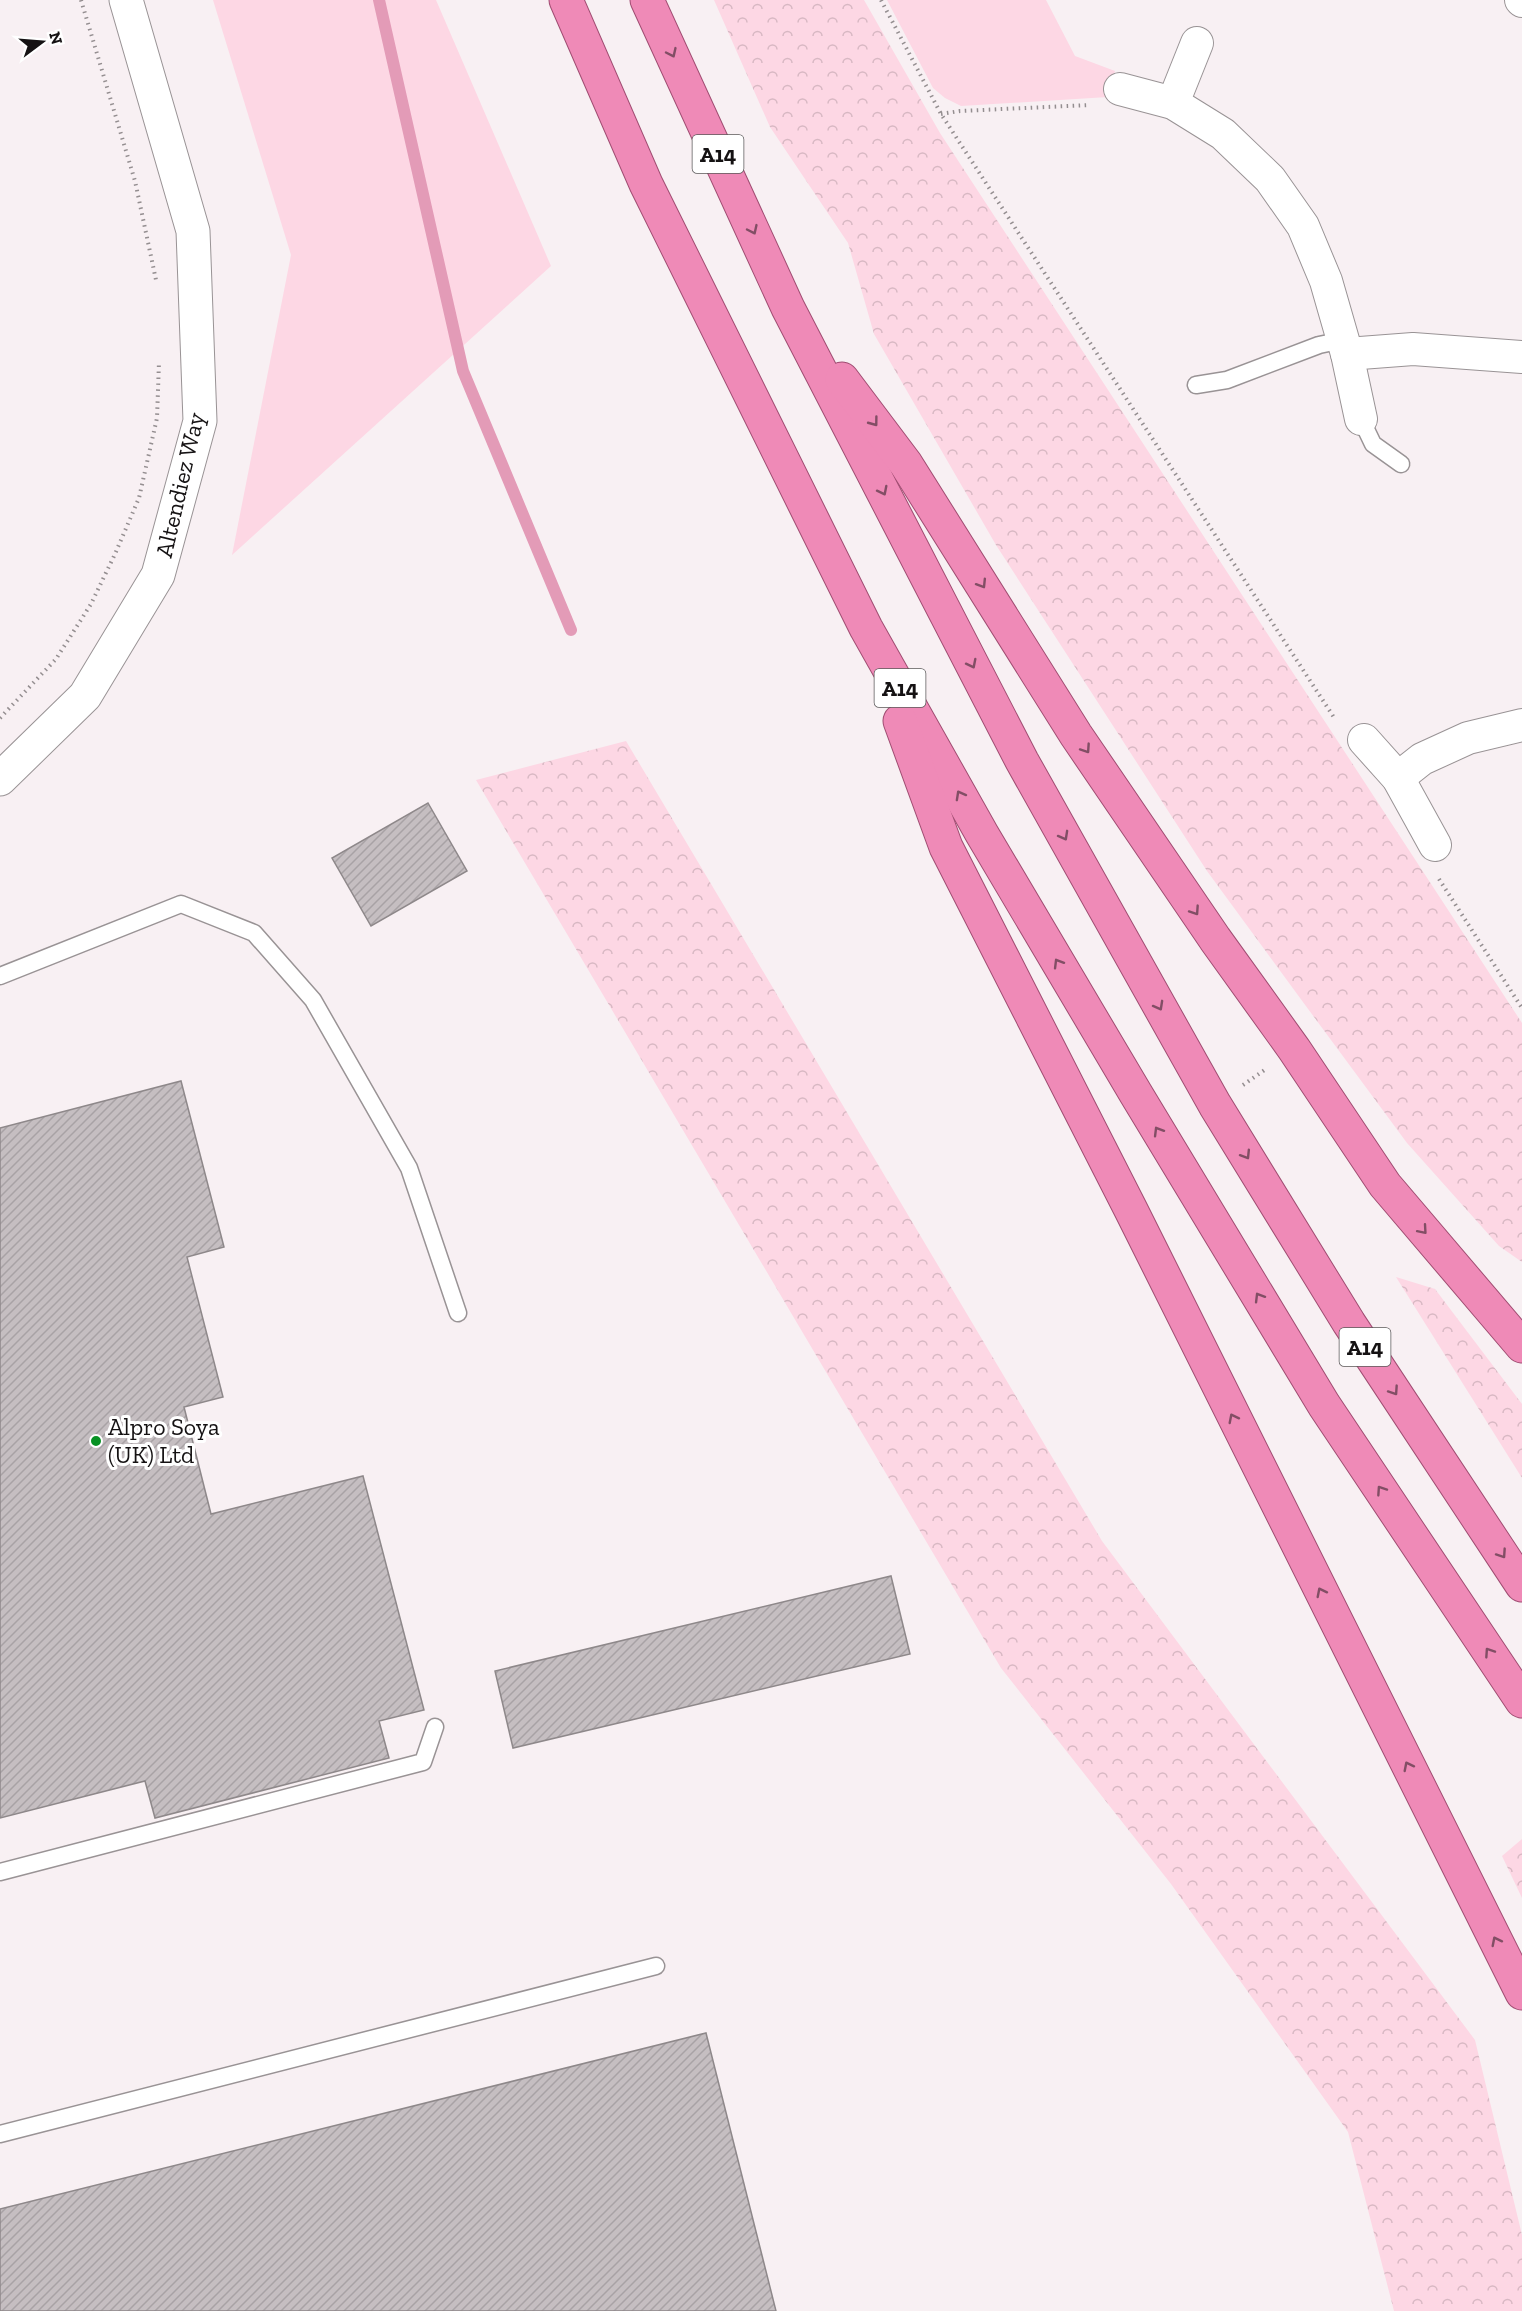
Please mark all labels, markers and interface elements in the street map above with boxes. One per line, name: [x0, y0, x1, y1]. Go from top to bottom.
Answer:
north arrow: [12, 12, 72, 72]
text: N: [45, 30, 67, 46]
one-way arrow: [664, 47, 676, 58]
road number: A14: [692, 135, 744, 173]
one-way arrow: [746, 224, 758, 235]
street label: Altendiez Way: [149, 409, 210, 560]
one-way arrow: [867, 415, 878, 426]
one-way arrow: [875, 485, 887, 496]
one-way arrow: [974, 578, 986, 588]
one-way arrow: [965, 658, 976, 669]
road number: A14: [874, 669, 926, 707]
one-way arrow: [1079, 743, 1090, 754]
one-way arrow: [955, 790, 967, 801]
one-way arrow: [1057, 830, 1068, 840]
one-way arrow: [1188, 904, 1199, 915]
one-way arrow: [1054, 959, 1065, 969]
one-way arrow: [1152, 1000, 1164, 1010]
one-way arrow: [1153, 1127, 1165, 1137]
one-way arrow: [1238, 1149, 1250, 1159]
one-way arrow: [1415, 1223, 1426, 1234]
one-way arrow: [1254, 1293, 1266, 1303]
road number: A14: [1340, 1328, 1390, 1366]
one-way arrow: [1387, 1384, 1398, 1395]
place label: Alpro Soya (UK) Ltd: [108, 1412, 220, 1469]
one-way arrow: [1229, 1413, 1241, 1424]
marker: Alpro Soya (UK) Ltd: [89, 1434, 103, 1448]
one-way arrow: [1377, 1486, 1388, 1497]
one-way arrow: [1494, 1547, 1505, 1558]
one-way arrow: [1317, 1588, 1328, 1598]
one-way arrow: [1485, 1648, 1497, 1658]
one-way arrow: [1404, 1762, 1416, 1773]
one-way arrow: [1491, 1936, 1503, 1947]

